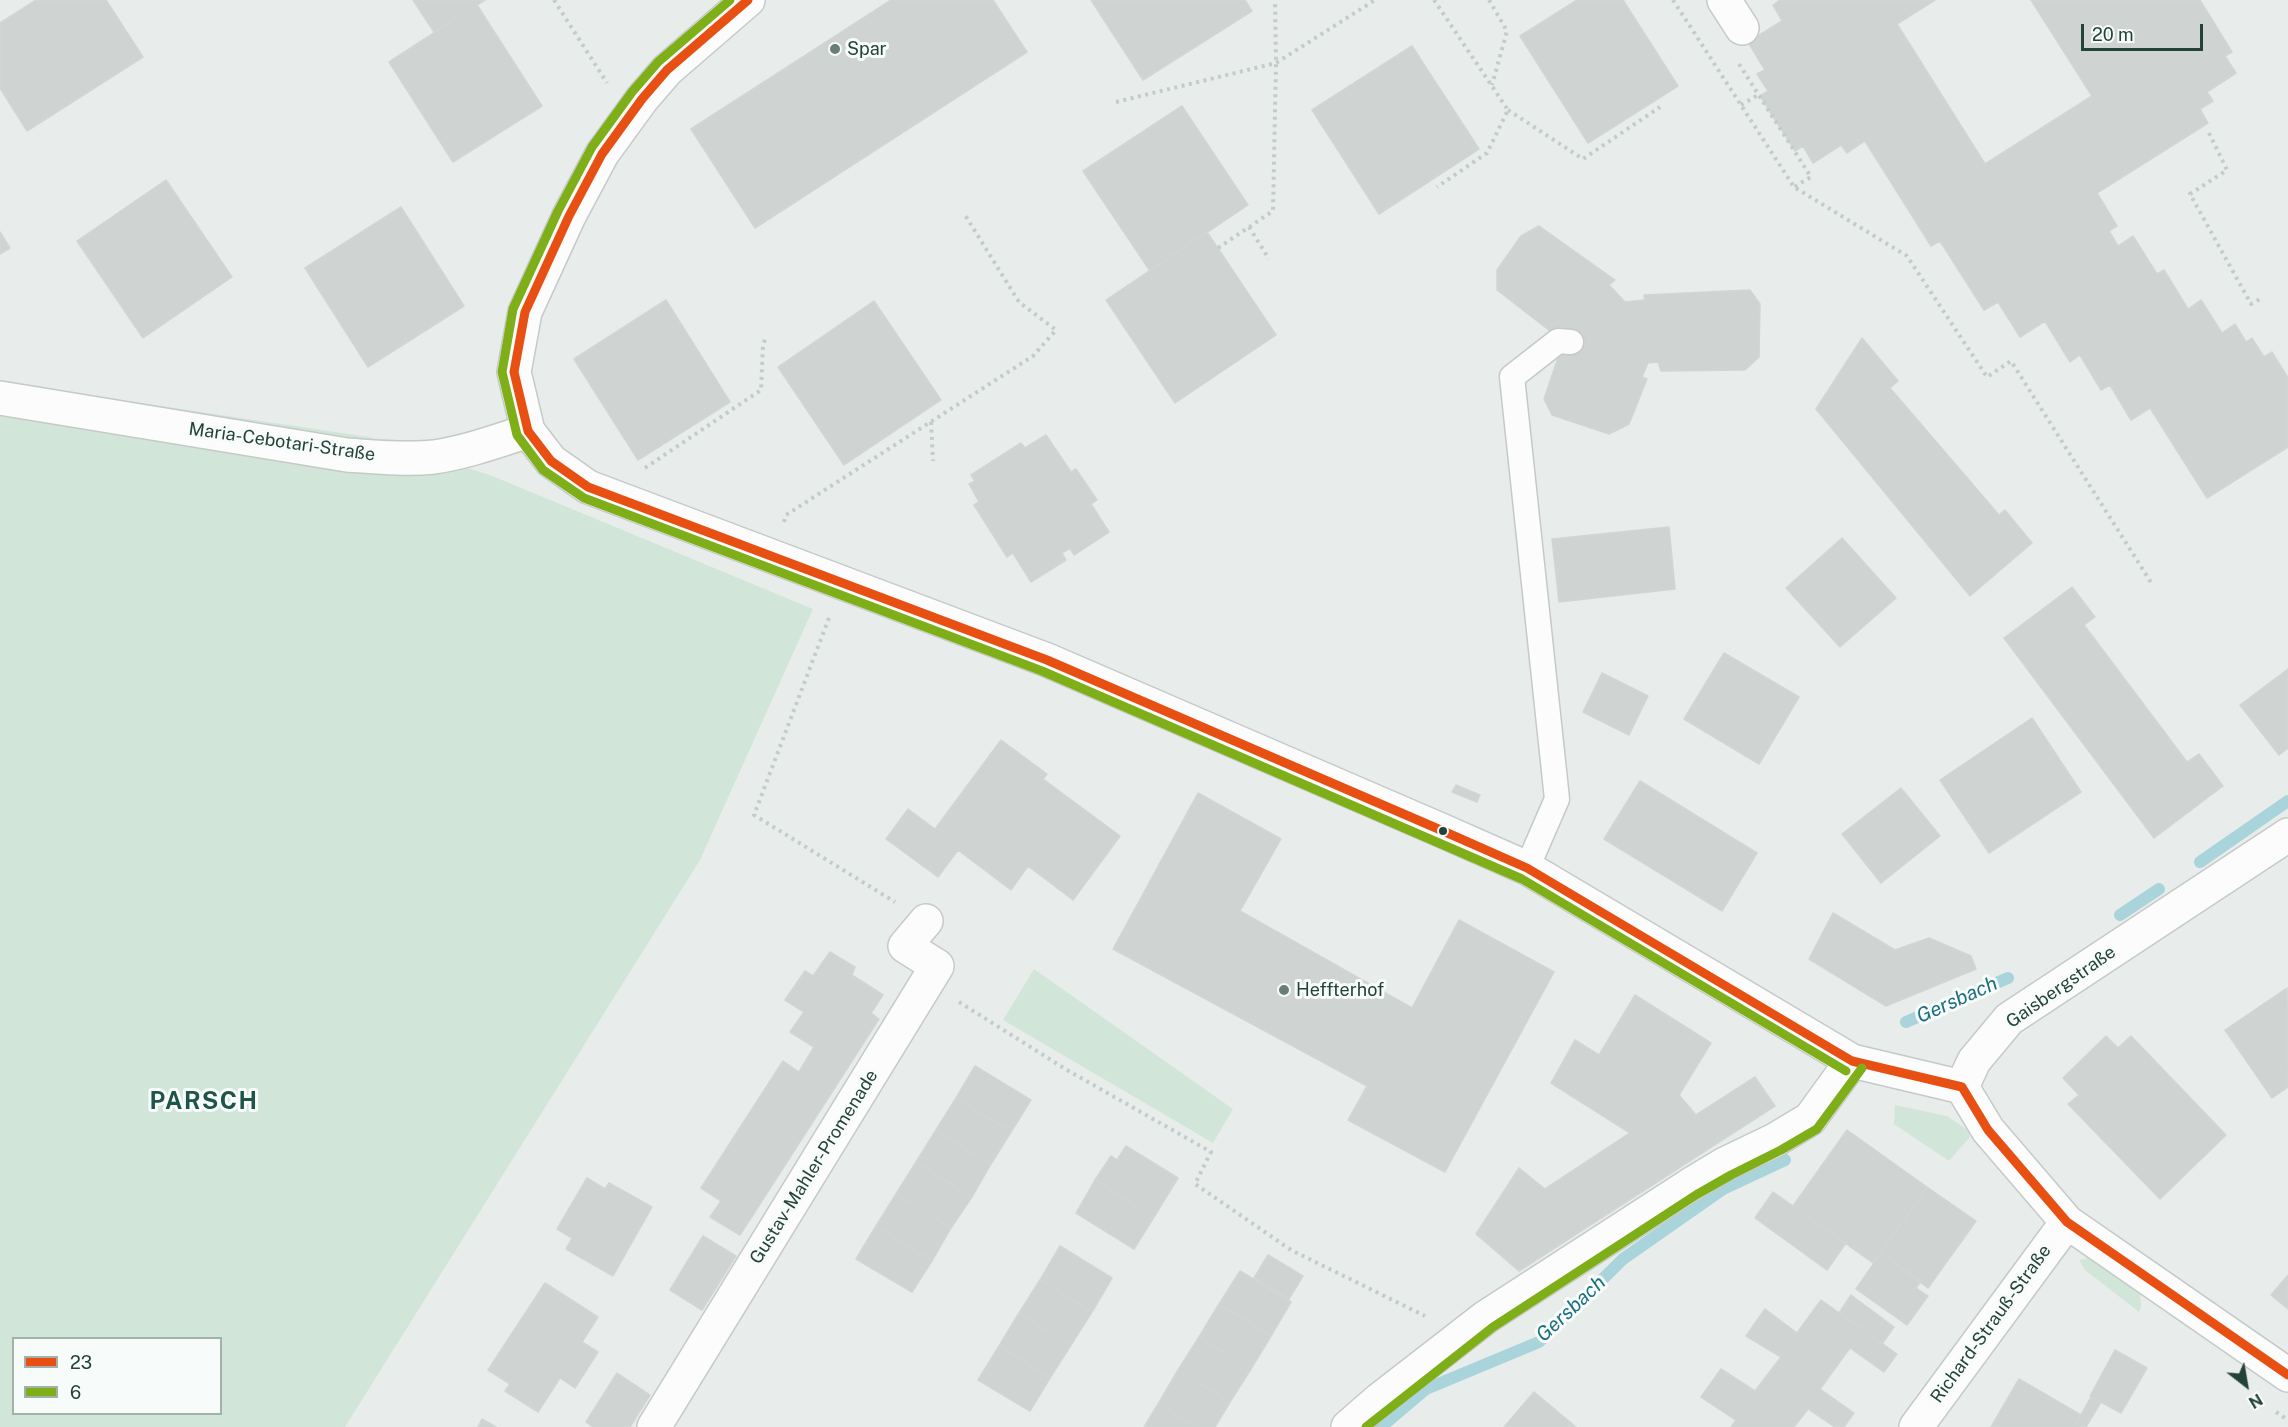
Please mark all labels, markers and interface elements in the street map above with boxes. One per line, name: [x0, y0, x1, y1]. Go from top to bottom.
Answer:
scale bar: [2084, 12, 2206, 50]
text: 20 m: [2092, 24, 2134, 45]
place label: Spar: [847, 38, 887, 60]
marker: Spar: [828, 42, 842, 56]
street label: Maria-Cebotari-Straße: [187, 418, 377, 466]
unlabelled marker: [1437, 825, 1449, 837]
street label: Gaisbergstraße: [2002, 941, 2120, 1033]
water label: Gersbach: [1913, 972, 2001, 1028]
place label: Heffterhof: [1296, 979, 1384, 1001]
marker: Heffterhof: [1277, 983, 1291, 997]
street label: Gustav-Mahler-Promenade: [745, 1066, 883, 1268]
district label: PARSCH: [150, 1088, 258, 1116]
street label: Richard-Strauß-Straße: [1926, 1241, 2056, 1407]
water label: Gersbach: [1531, 1271, 1611, 1347]
legend: [12, 1337, 222, 1415]
text: 23: [70, 1352, 92, 1373]
north arrow: [2216, 1355, 2276, 1415]
text: 6: [70, 1382, 81, 1403]
text: N: [2245, 1389, 2266, 1412]

